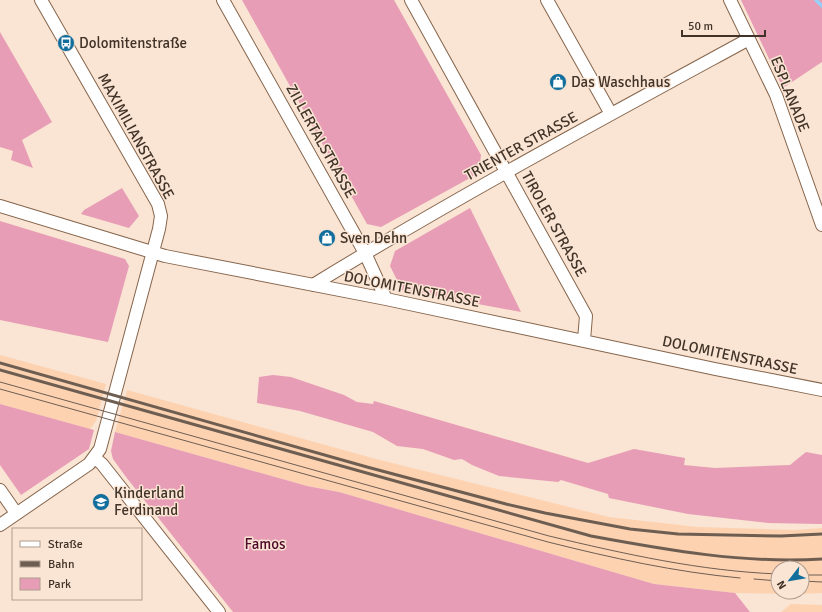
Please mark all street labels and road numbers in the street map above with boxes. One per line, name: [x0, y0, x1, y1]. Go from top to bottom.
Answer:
street label: ESPLANADE: [767, 54, 813, 134]
street label: MAXIMILIANSTRASSE: [94, 70, 178, 202]
street label: ZILLERTALSTRASSE: [282, 81, 360, 201]
street label: TRIENTER STRASSE: [461, 108, 581, 184]
street label: TIROLER STRASSE: [518, 168, 590, 280]
street label: DOLOMITENSTRASSE: [342, 267, 482, 311]
street label: DOLOMITENSTRASSE: [661, 332, 799, 378]

